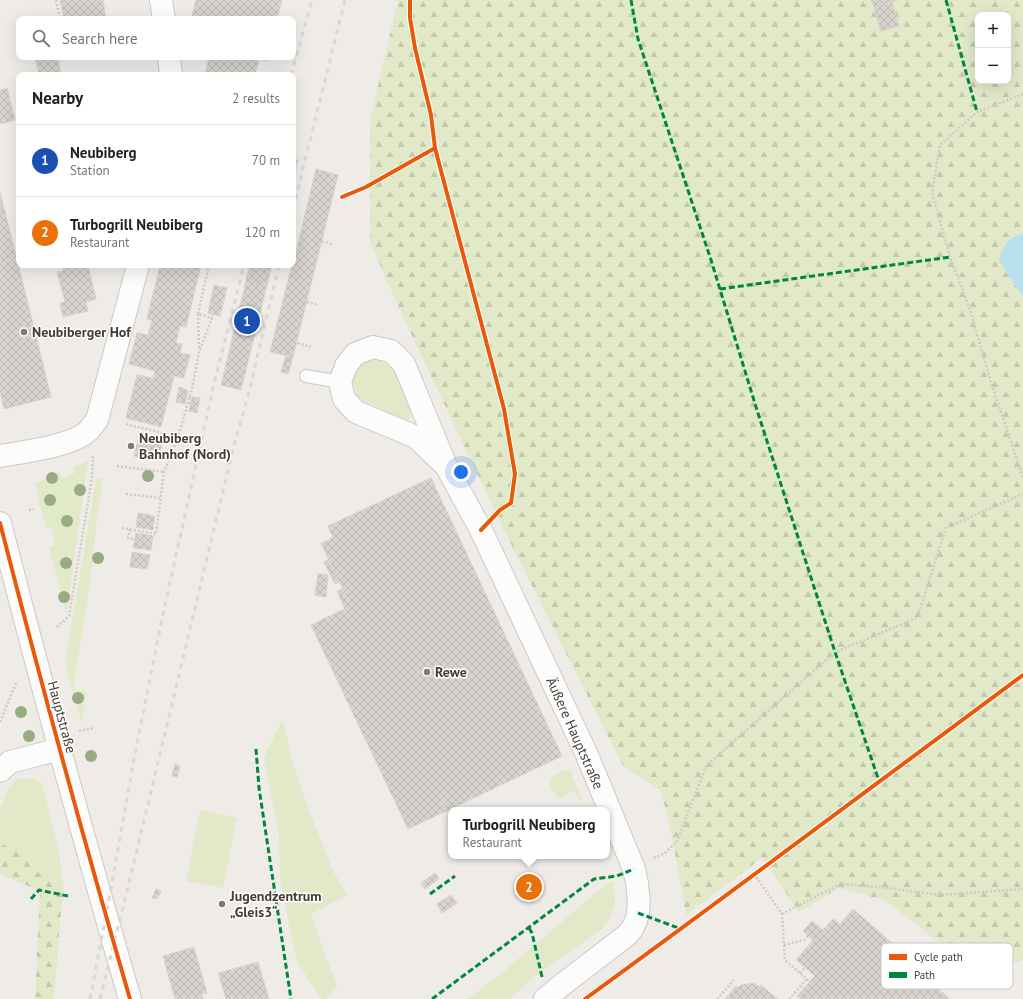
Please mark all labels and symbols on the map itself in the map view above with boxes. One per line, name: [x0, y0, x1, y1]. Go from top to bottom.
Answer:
pin: 1: [234, 306, 260, 336]
place label: Neubiberger Hof: [32, 323, 132, 341]
marker: Neubiberger Hof: [19, 327, 29, 337]
place label: Neubiberg Bahnhof (Nord): [139, 429, 231, 463]
marker: Neubiberg Bahnhof (Nord): [126, 441, 136, 451]
your location: [451, 462, 471, 482]
place label: Rewe: [435, 663, 467, 681]
marker: Rewe: [422, 667, 432, 677]
street label: Äußere Hauptstraße: [542, 674, 608, 792]
street label: Hauptstraße: [44, 679, 80, 755]
pin: 2: [516, 872, 542, 902]
place label: Jugendzentrum „Gleis3“: [229, 887, 322, 921]
marker: Jugendzentrum „Gleis3“: [217, 899, 227, 909]
legend: [881, 943, 1013, 989]
text: Cycle path: [914, 950, 963, 964]
text: Path: [914, 968, 935, 982]

